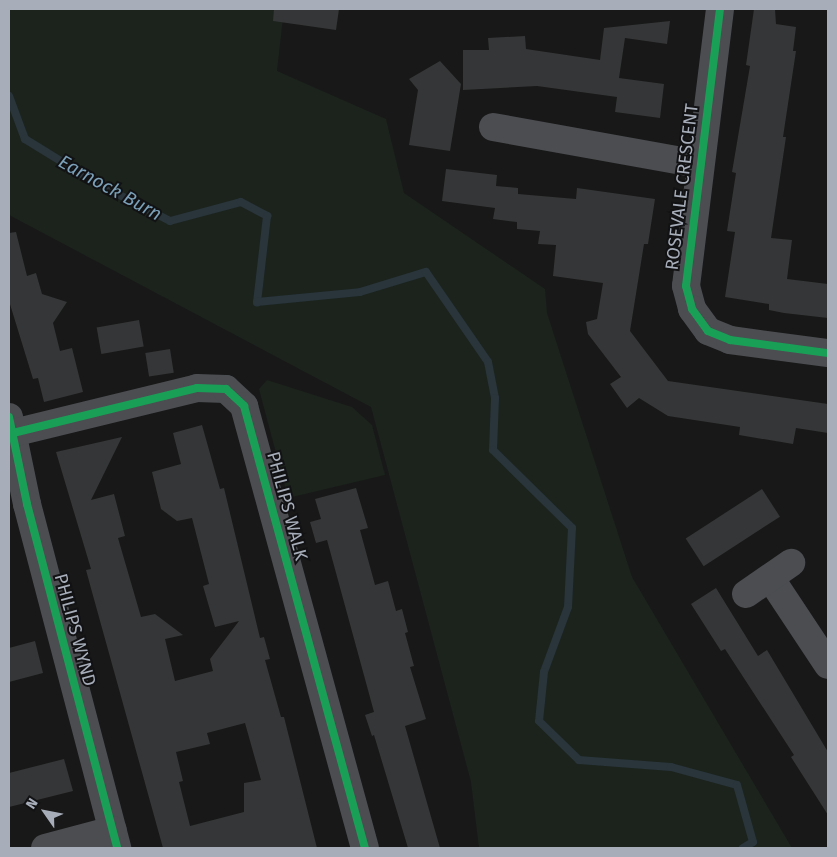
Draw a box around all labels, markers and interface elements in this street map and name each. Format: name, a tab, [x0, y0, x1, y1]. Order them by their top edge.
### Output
street label: ROSEVALE CRESCENT	[661, 103, 703, 271]
water label: Earnock Burn	[54, 150, 166, 226]
street label: PHILIPS WALK	[262, 449, 312, 563]
street label: PHILIPS WYND	[50, 571, 100, 689]
north arrow	[20, 787, 70, 837]
text: N	[22, 795, 42, 812]

